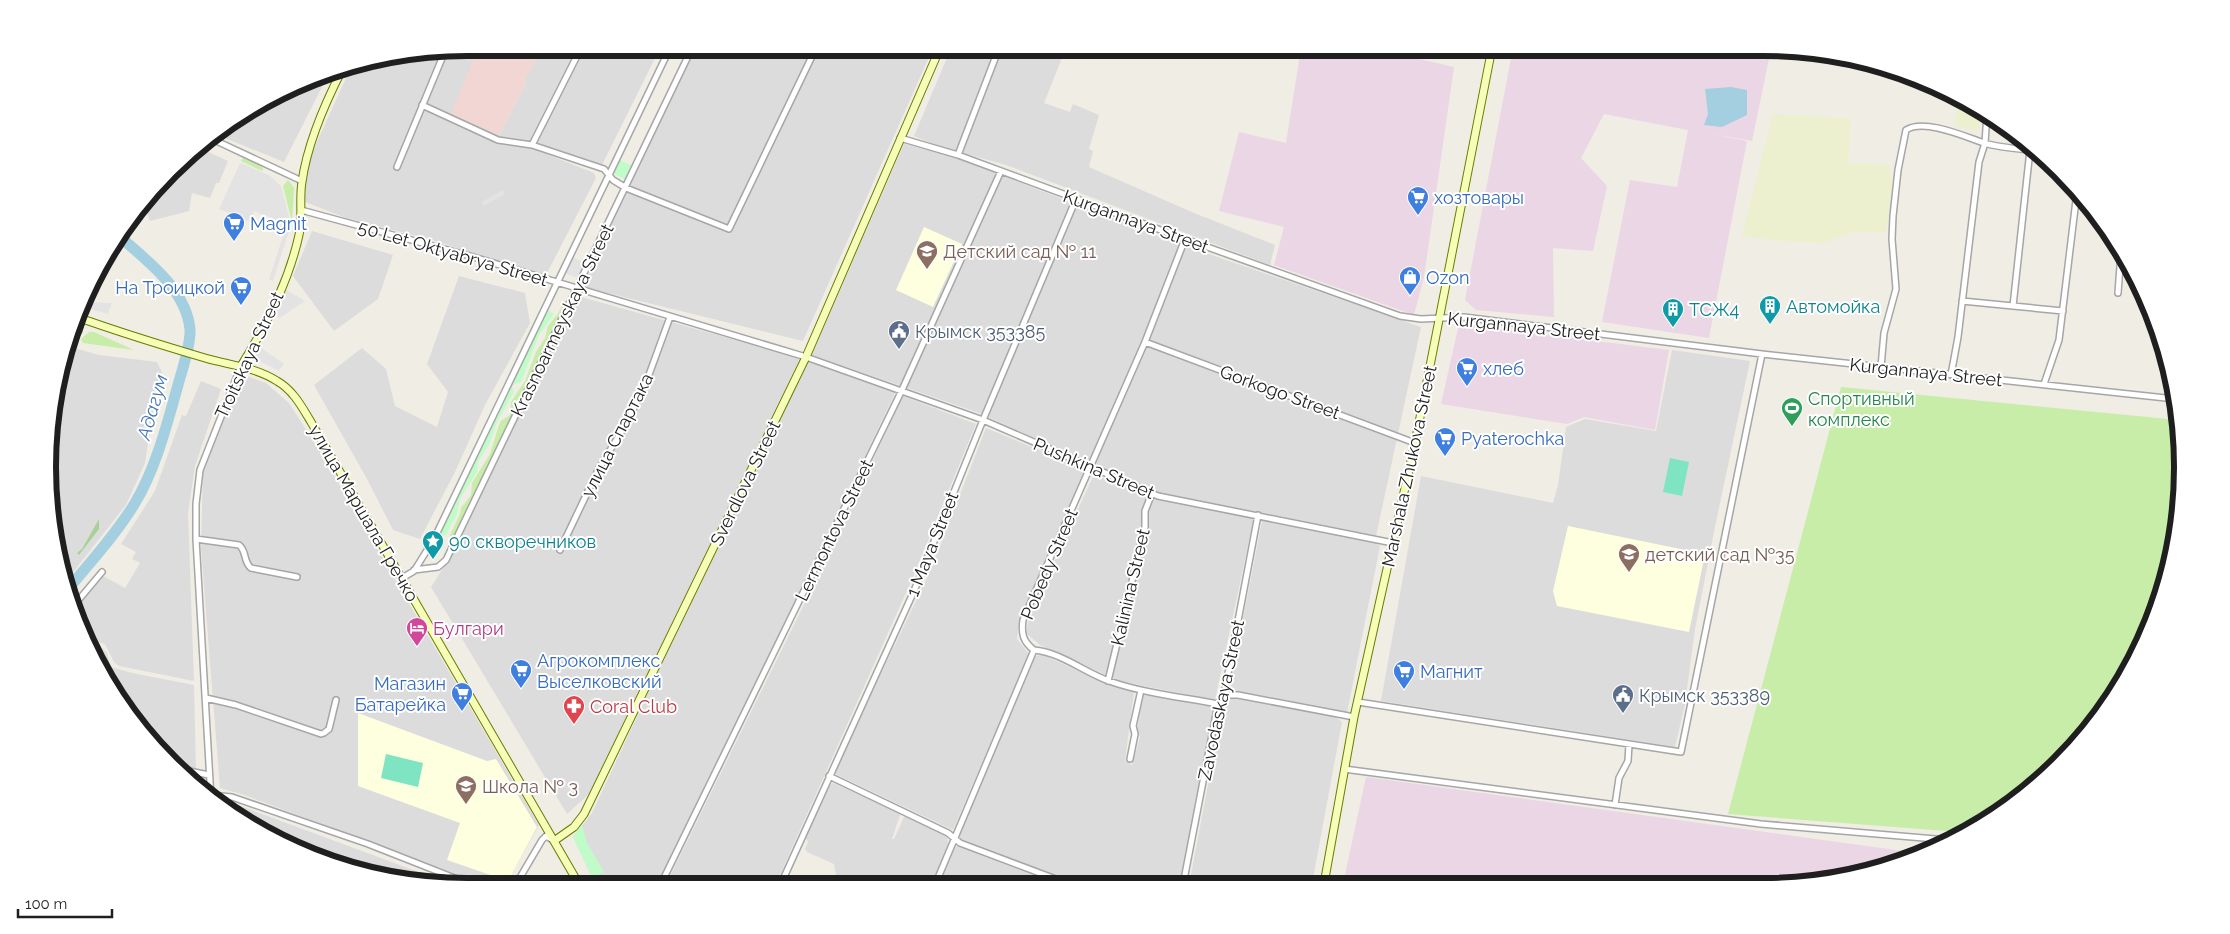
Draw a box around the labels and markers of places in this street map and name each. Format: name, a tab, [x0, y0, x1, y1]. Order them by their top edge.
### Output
supermarket icon: хозтовары	[1406, 185, 1430, 216]
place label: хозтовары	[1434, 187, 1524, 208]
supermarket icon: Magnit	[222, 211, 246, 242]
place label: Magnit	[250, 213, 307, 234]
school or university icon: Детский сад № 11	[915, 239, 939, 270]
place label: Детский сад № 11	[943, 241, 1096, 262]
shop icon: Ozon	[1398, 265, 1422, 296]
place label: Ozon	[1426, 267, 1469, 288]
supermarket icon: На Троицкой	[229, 275, 253, 306]
place label: На Троицкой	[115, 277, 225, 298]
building icon: Автомойка	[1758, 294, 1782, 325]
place label: Автомойка	[1786, 296, 1880, 317]
building icon: ТСЖ4	[1661, 297, 1685, 328]
place label: ТСЖ4	[1689, 299, 1740, 320]
public building icon: Крымск 353385	[887, 319, 911, 350]
place label: Крымск 353385	[915, 321, 1045, 342]
supermarket icon: хлеб	[1455, 356, 1479, 387]
place label: хлеб	[1483, 358, 1524, 379]
place label: Спортивный комплекс	[1808, 388, 1915, 430]
sports icon: Спортивный комплекс	[1780, 396, 1804, 427]
supermarket icon: Pyaterochka	[1433, 426, 1457, 457]
place label: Pyaterochka	[1461, 428, 1564, 449]
place icon: 90 скворечников	[421, 529, 445, 560]
place label: 90 скворечников	[449, 531, 596, 552]
school or university icon: детский сад №35	[1617, 542, 1641, 573]
place label: детский сад №35	[1645, 544, 1795, 565]
hotel icon: Булгари	[405, 616, 429, 647]
place label: Булгари	[433, 618, 504, 639]
place label: Агрокомплекс Выселковский	[537, 650, 662, 692]
supermarket icon: Агрокомплекс Выселковский	[509, 658, 533, 689]
supermarket icon: Магнит	[1392, 659, 1416, 690]
place label: Магнит	[1420, 661, 1483, 682]
place label: Магазин Батарейка	[355, 673, 446, 715]
supermarket icon: Магазин Батарейка	[450, 681, 474, 712]
public building icon: Крымск 353389	[1611, 683, 1635, 714]
place label: Крымск 353389	[1639, 685, 1770, 706]
pharmacy icon: Coral Club	[562, 694, 586, 725]
place label: Coral Club	[590, 696, 677, 717]
school or university icon: Школа № 3	[454, 774, 478, 805]
place label: Школа № 3	[482, 776, 578, 797]

